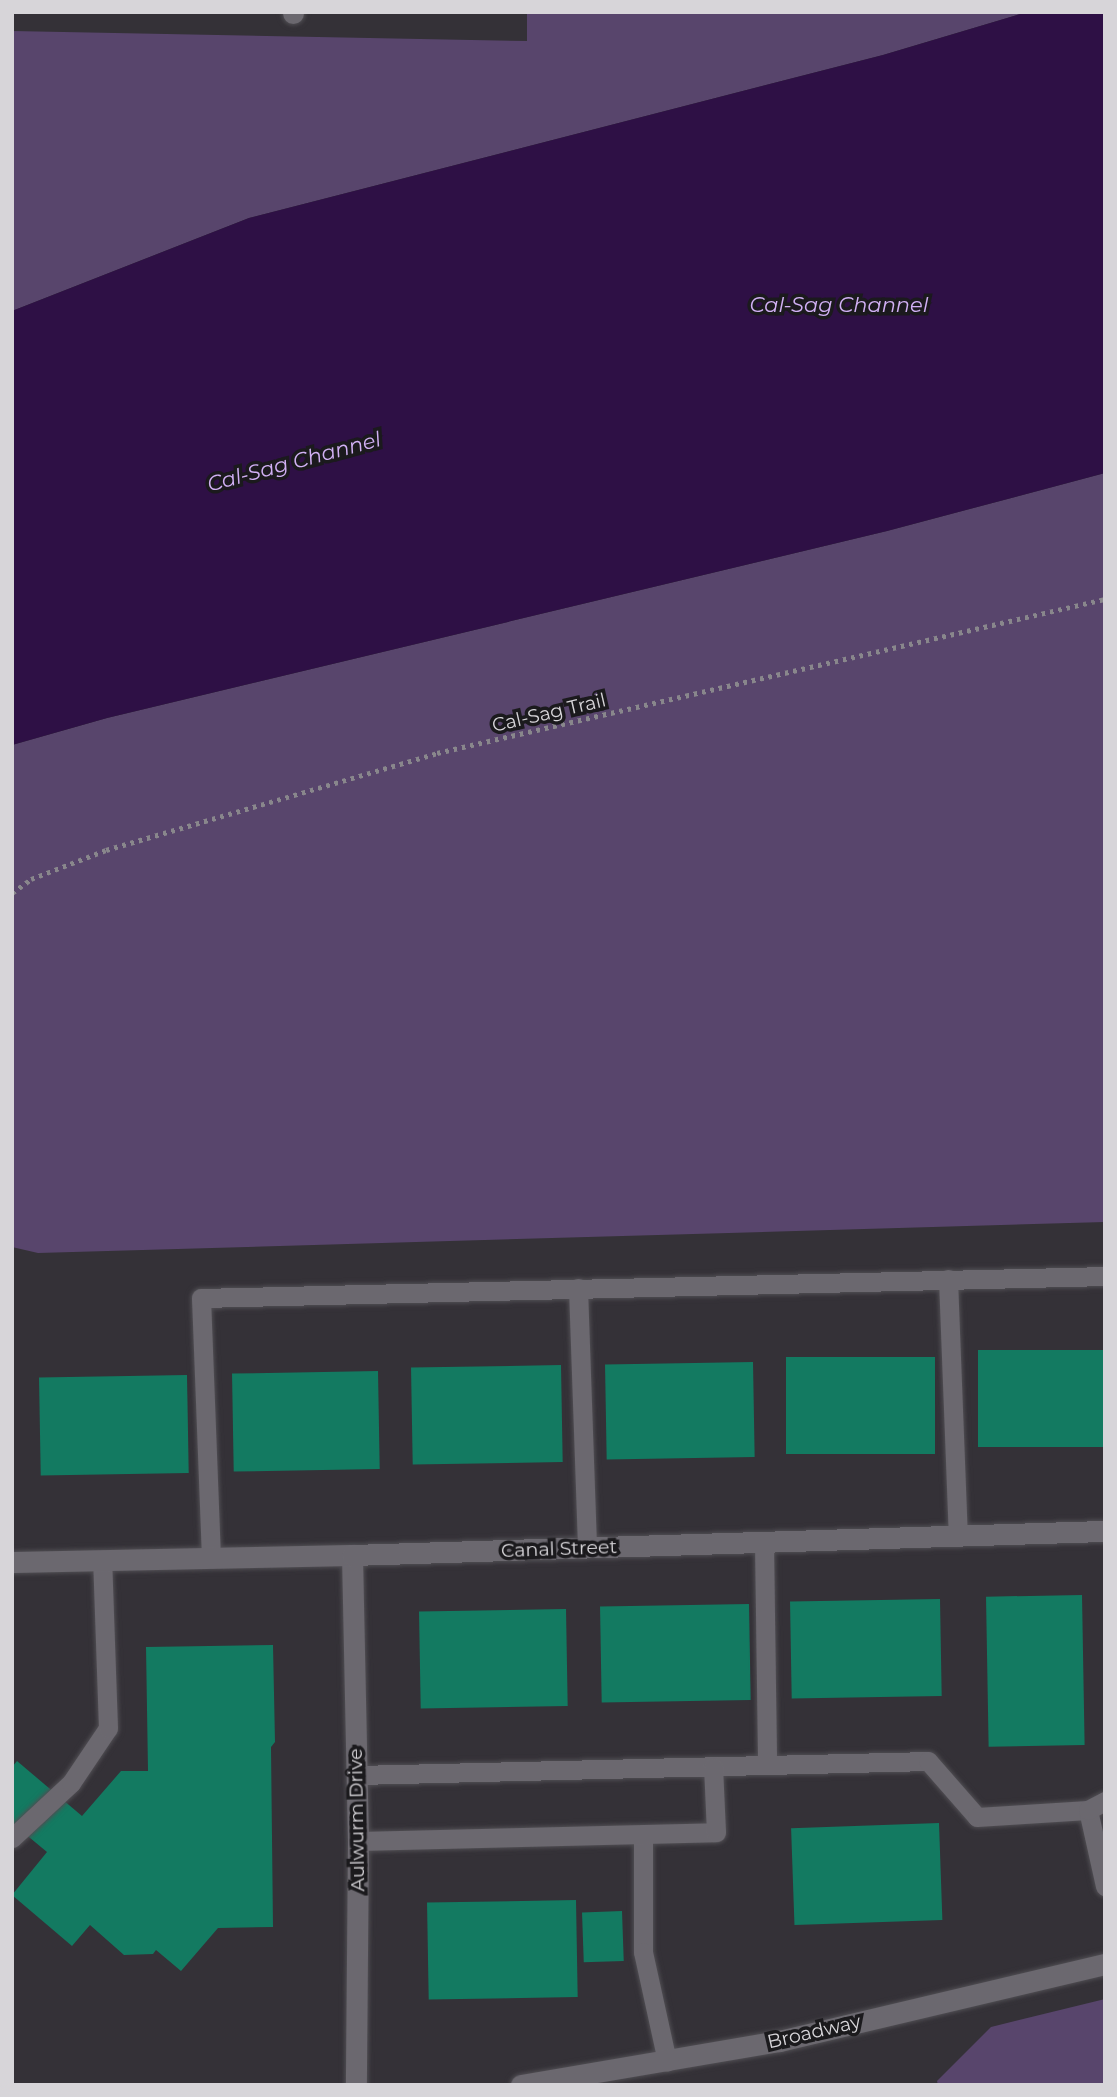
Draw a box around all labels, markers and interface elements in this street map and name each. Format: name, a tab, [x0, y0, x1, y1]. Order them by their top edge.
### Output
water label: Cal-Sag Channel	[750, 292, 928, 318]
water label: Cal-Sag Channel	[204, 427, 384, 497]
street label: Cal-Sag Trail	[490, 689, 608, 737]
street label: Canal Street	[501, 1536, 617, 1562]
street label: Aulwurm Drive	[344, 1748, 370, 1892]
street label: Broadway	[765, 2010, 863, 2054]

